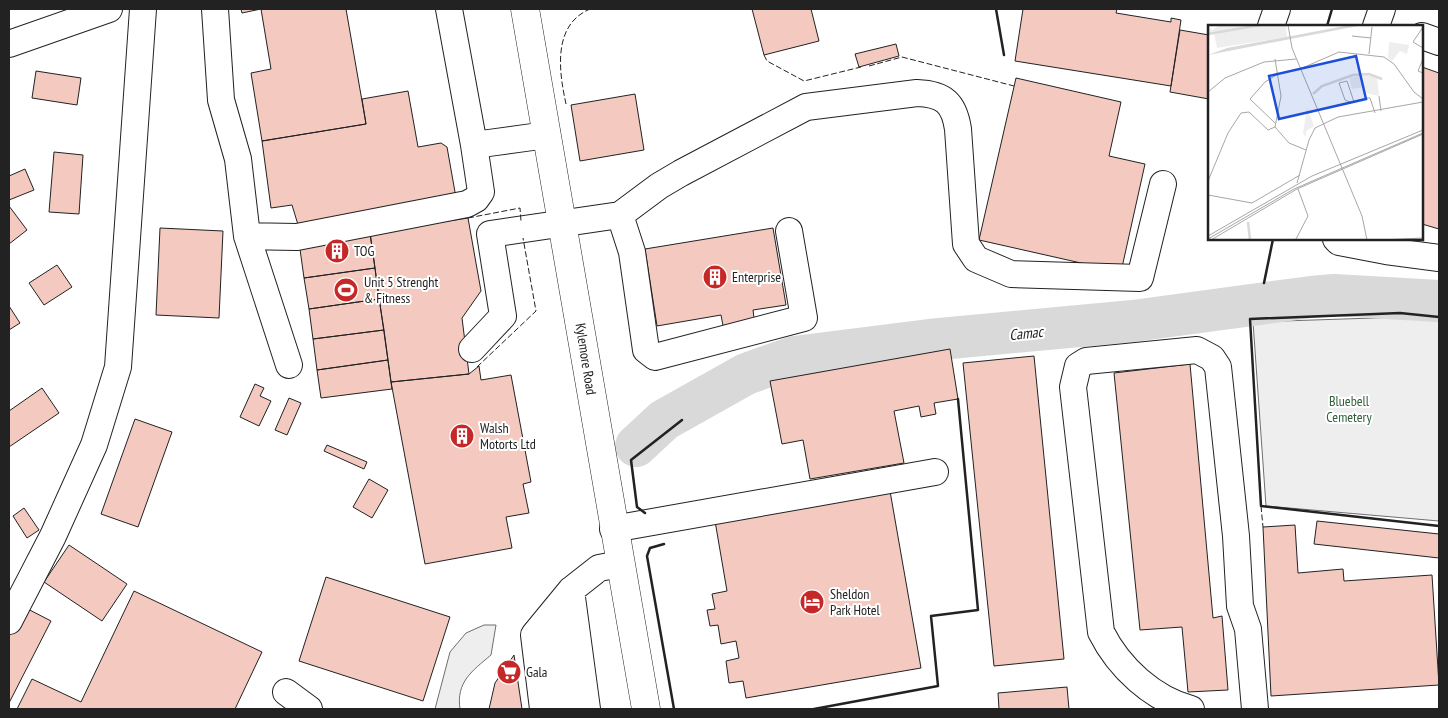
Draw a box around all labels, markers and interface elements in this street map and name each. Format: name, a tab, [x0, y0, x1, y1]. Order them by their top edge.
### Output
inset map	[1208, 25, 1423, 240]
building icon: TOG	[324, 238, 350, 264]
place label: TOG	[354, 242, 374, 260]
building icon: Enterprise	[702, 264, 728, 290]
place label: Enterprise	[732, 268, 781, 286]
place label: Unit 5 Strenght & Fitness	[364, 273, 438, 307]
sports icon: Unit 5 Strenght & Fitness	[333, 277, 359, 303]
street label: Kylemore Road	[571, 322, 601, 396]
water label: Camac	[1008, 322, 1045, 344]
park label: Bluebell Cemetery	[1326, 392, 1372, 426]
place label: Walsh Motorts Ltd	[480, 419, 536, 453]
building icon: Walsh Motorts Ltd	[449, 423, 475, 449]
place label: Sheldon Park Hotel	[830, 585, 881, 619]
hotel icon: Sheldon Park Hotel	[799, 589, 825, 615]
supermarket icon: Gala	[496, 659, 522, 685]
place label: Gala	[526, 663, 547, 681]

